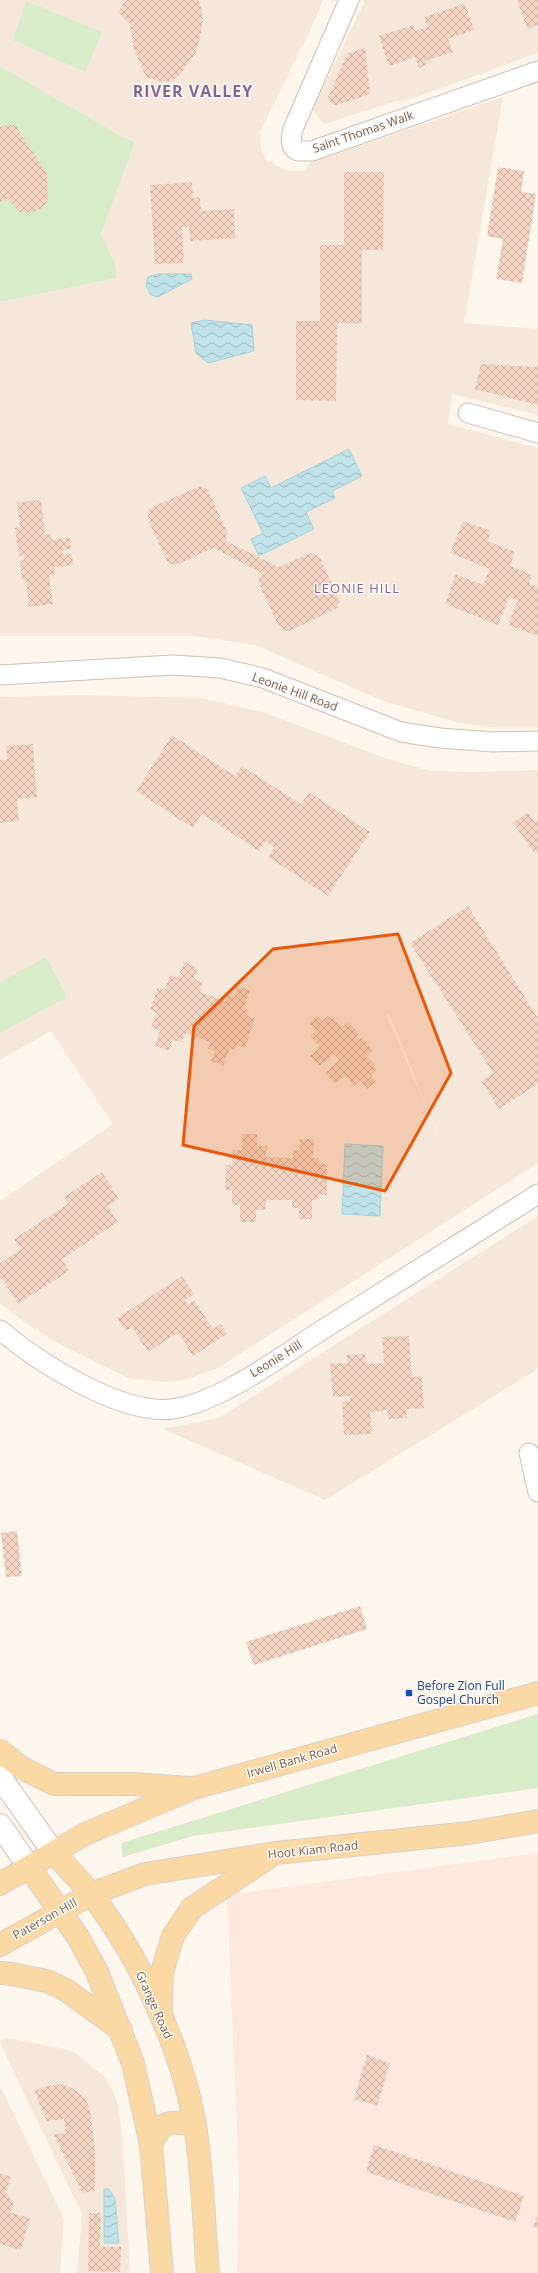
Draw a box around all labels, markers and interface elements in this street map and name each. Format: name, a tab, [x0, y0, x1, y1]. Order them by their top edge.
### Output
district label: RIVER VALLEY	[133, 80, 253, 102]
street label: Saint Thomas Walk	[310, 106, 416, 157]
district label: LEONIE HILL	[314, 579, 400, 597]
street label: Leonie Hill Road	[250, 668, 340, 715]
street label: Leonie Hill	[246, 1336, 305, 1381]
place label: Before Zion Full Gospel Church	[417, 1677, 505, 1708]
marker: Before Zion Full Gospel Church	[404, 1688, 414, 1698]
street label: Irwell Bank Road	[245, 1739, 339, 1782]
street label: Hoot Kiam Road	[267, 1836, 359, 1863]
street label: Paterson Hill	[10, 1894, 80, 1943]
street label: Grange Road	[132, 1968, 177, 2041]

